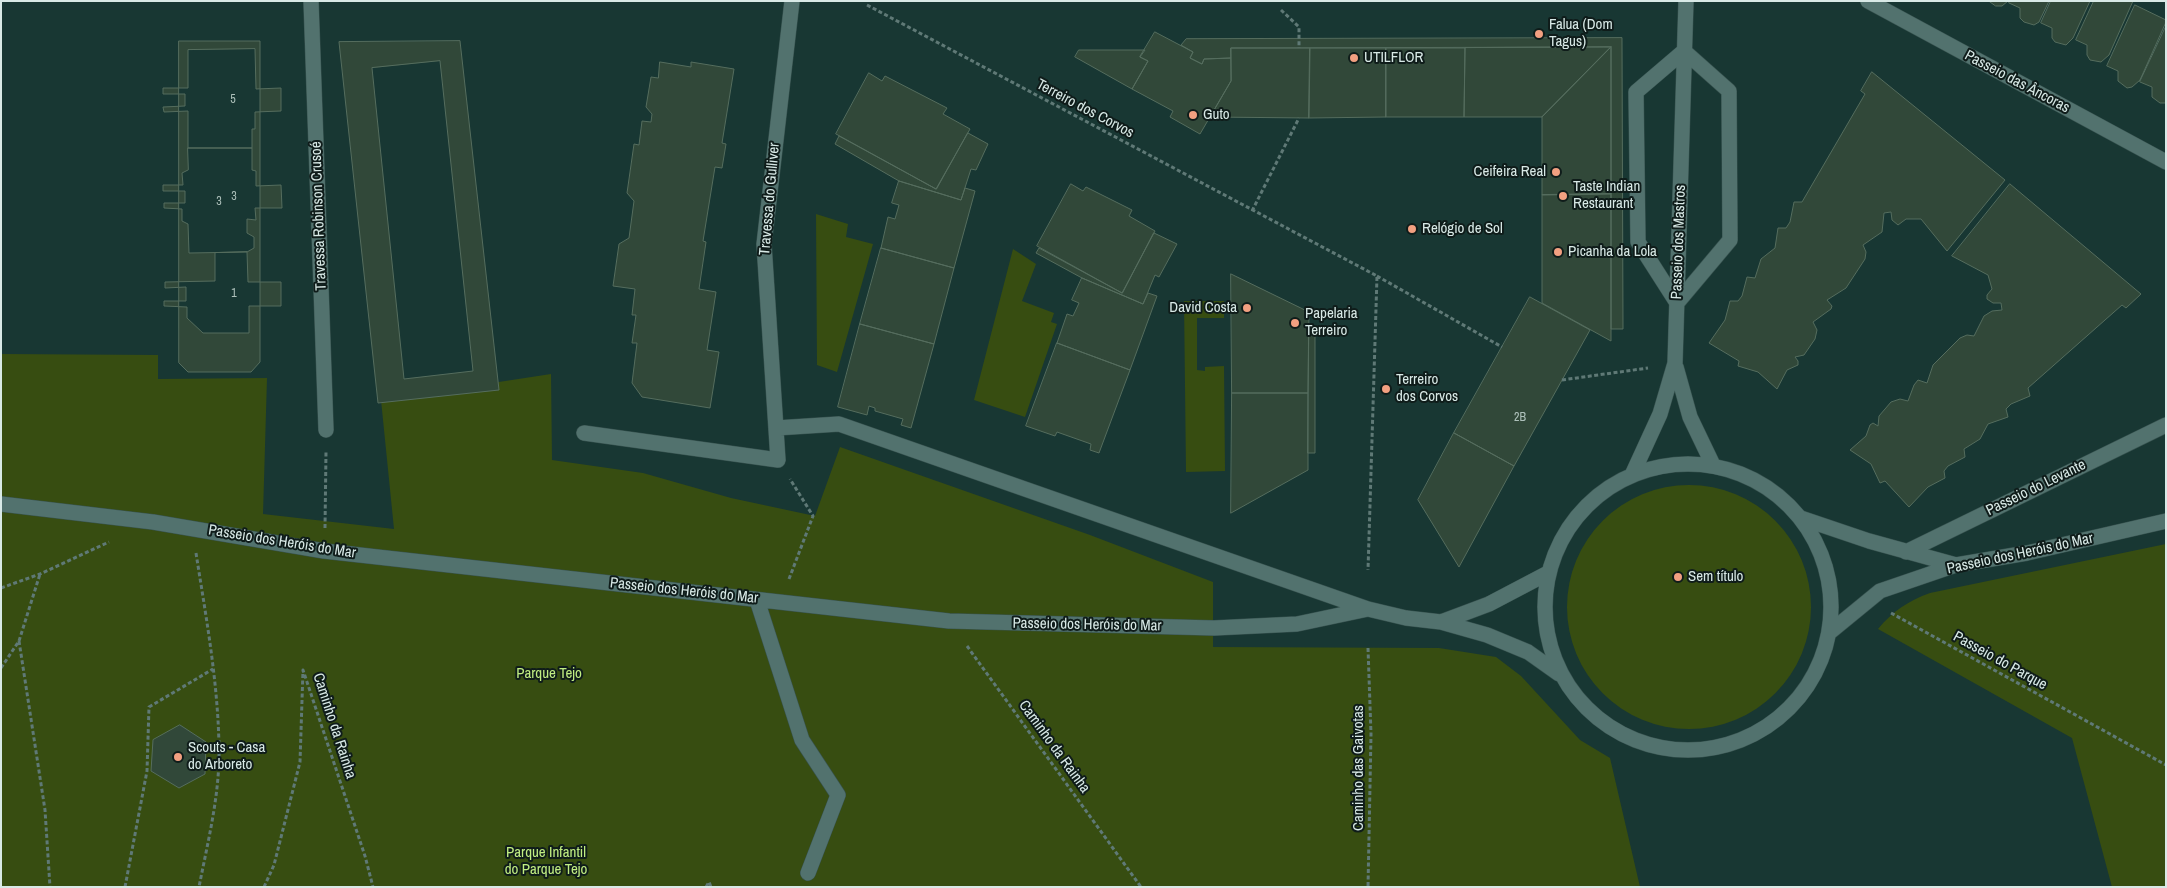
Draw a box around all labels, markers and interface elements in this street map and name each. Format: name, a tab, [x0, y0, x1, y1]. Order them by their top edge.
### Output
place label: Falua (Dom Tagus)	[1549, 16, 1613, 51]
marker: Falua (Dom Tagus)	[1533, 28, 1545, 40]
street label: Passeio das Âncoras	[1961, 47, 2073, 117]
place label: UTILFLOR	[1364, 49, 1423, 67]
marker: UTILFLOR	[1348, 52, 1360, 64]
street label: Terreiro dos Corvos	[1033, 76, 1137, 142]
house number: 5	[230, 93, 236, 107]
place label: Guto	[1203, 106, 1230, 124]
marker: Guto	[1187, 109, 1199, 121]
street label: Travessa Robinson Crusoé	[307, 141, 331, 291]
street label: Travessa do Gulliver	[756, 142, 784, 256]
place label: Ceifeira Real	[1474, 163, 1546, 181]
marker: Ceifeira Real	[1550, 166, 1562, 178]
place label: Taste Indian Restaurant	[1573, 178, 1640, 213]
street label: Passeio dos Mastros	[1668, 184, 1690, 300]
house number: 3	[231, 190, 237, 204]
marker: Taste Indian Restaurant	[1557, 190, 1569, 202]
house number: 3	[216, 195, 222, 209]
place label: Relógio de Sol	[1422, 220, 1503, 238]
marker: Relógio de Sol	[1406, 223, 1418, 235]
place label: Picanha da Lola	[1568, 243, 1657, 261]
marker: Picanha da Lola	[1552, 246, 1564, 258]
house number: 1	[231, 287, 237, 301]
place label: David Costa	[1169, 299, 1237, 317]
marker: David Costa	[1241, 302, 1253, 314]
place label: Papelaria Terreiro	[1305, 305, 1358, 340]
marker: Papelaria Terreiro	[1289, 317, 1301, 329]
place label: Terreiro dos Corvos	[1396, 371, 1458, 406]
marker: Terreiro dos Corvos	[1380, 383, 1392, 395]
house number: 2B	[1514, 411, 1526, 425]
street label: Passeio do Levante	[1983, 456, 2089, 520]
street label: Passeio dos Heróis do Mar	[207, 521, 357, 563]
street label: Passeio dos Heróis do Mar	[1945, 530, 2095, 578]
place label: Sem título	[1688, 568, 1743, 586]
marker: Sem título	[1672, 571, 1684, 583]
street label: Passeio dos Heróis do Mar	[609, 574, 759, 608]
street label: Passeio dos Heróis do Mar	[1012, 615, 1162, 635]
street label: Passeio do Parque	[1950, 628, 2050, 694]
park label: Parque Tejo	[516, 665, 582, 683]
street label: Caminho da Rainha	[308, 671, 360, 781]
street label: Caminho da Rainha	[1014, 697, 1094, 797]
street label: Caminho das Gaivotas	[1350, 705, 1368, 831]
place label: Scouts - Casa do Arboreto	[188, 739, 265, 774]
marker: Scouts - Casa do Arboreto	[172, 751, 184, 763]
park label: Parque Infantil do Parque Tejo	[505, 844, 587, 879]

